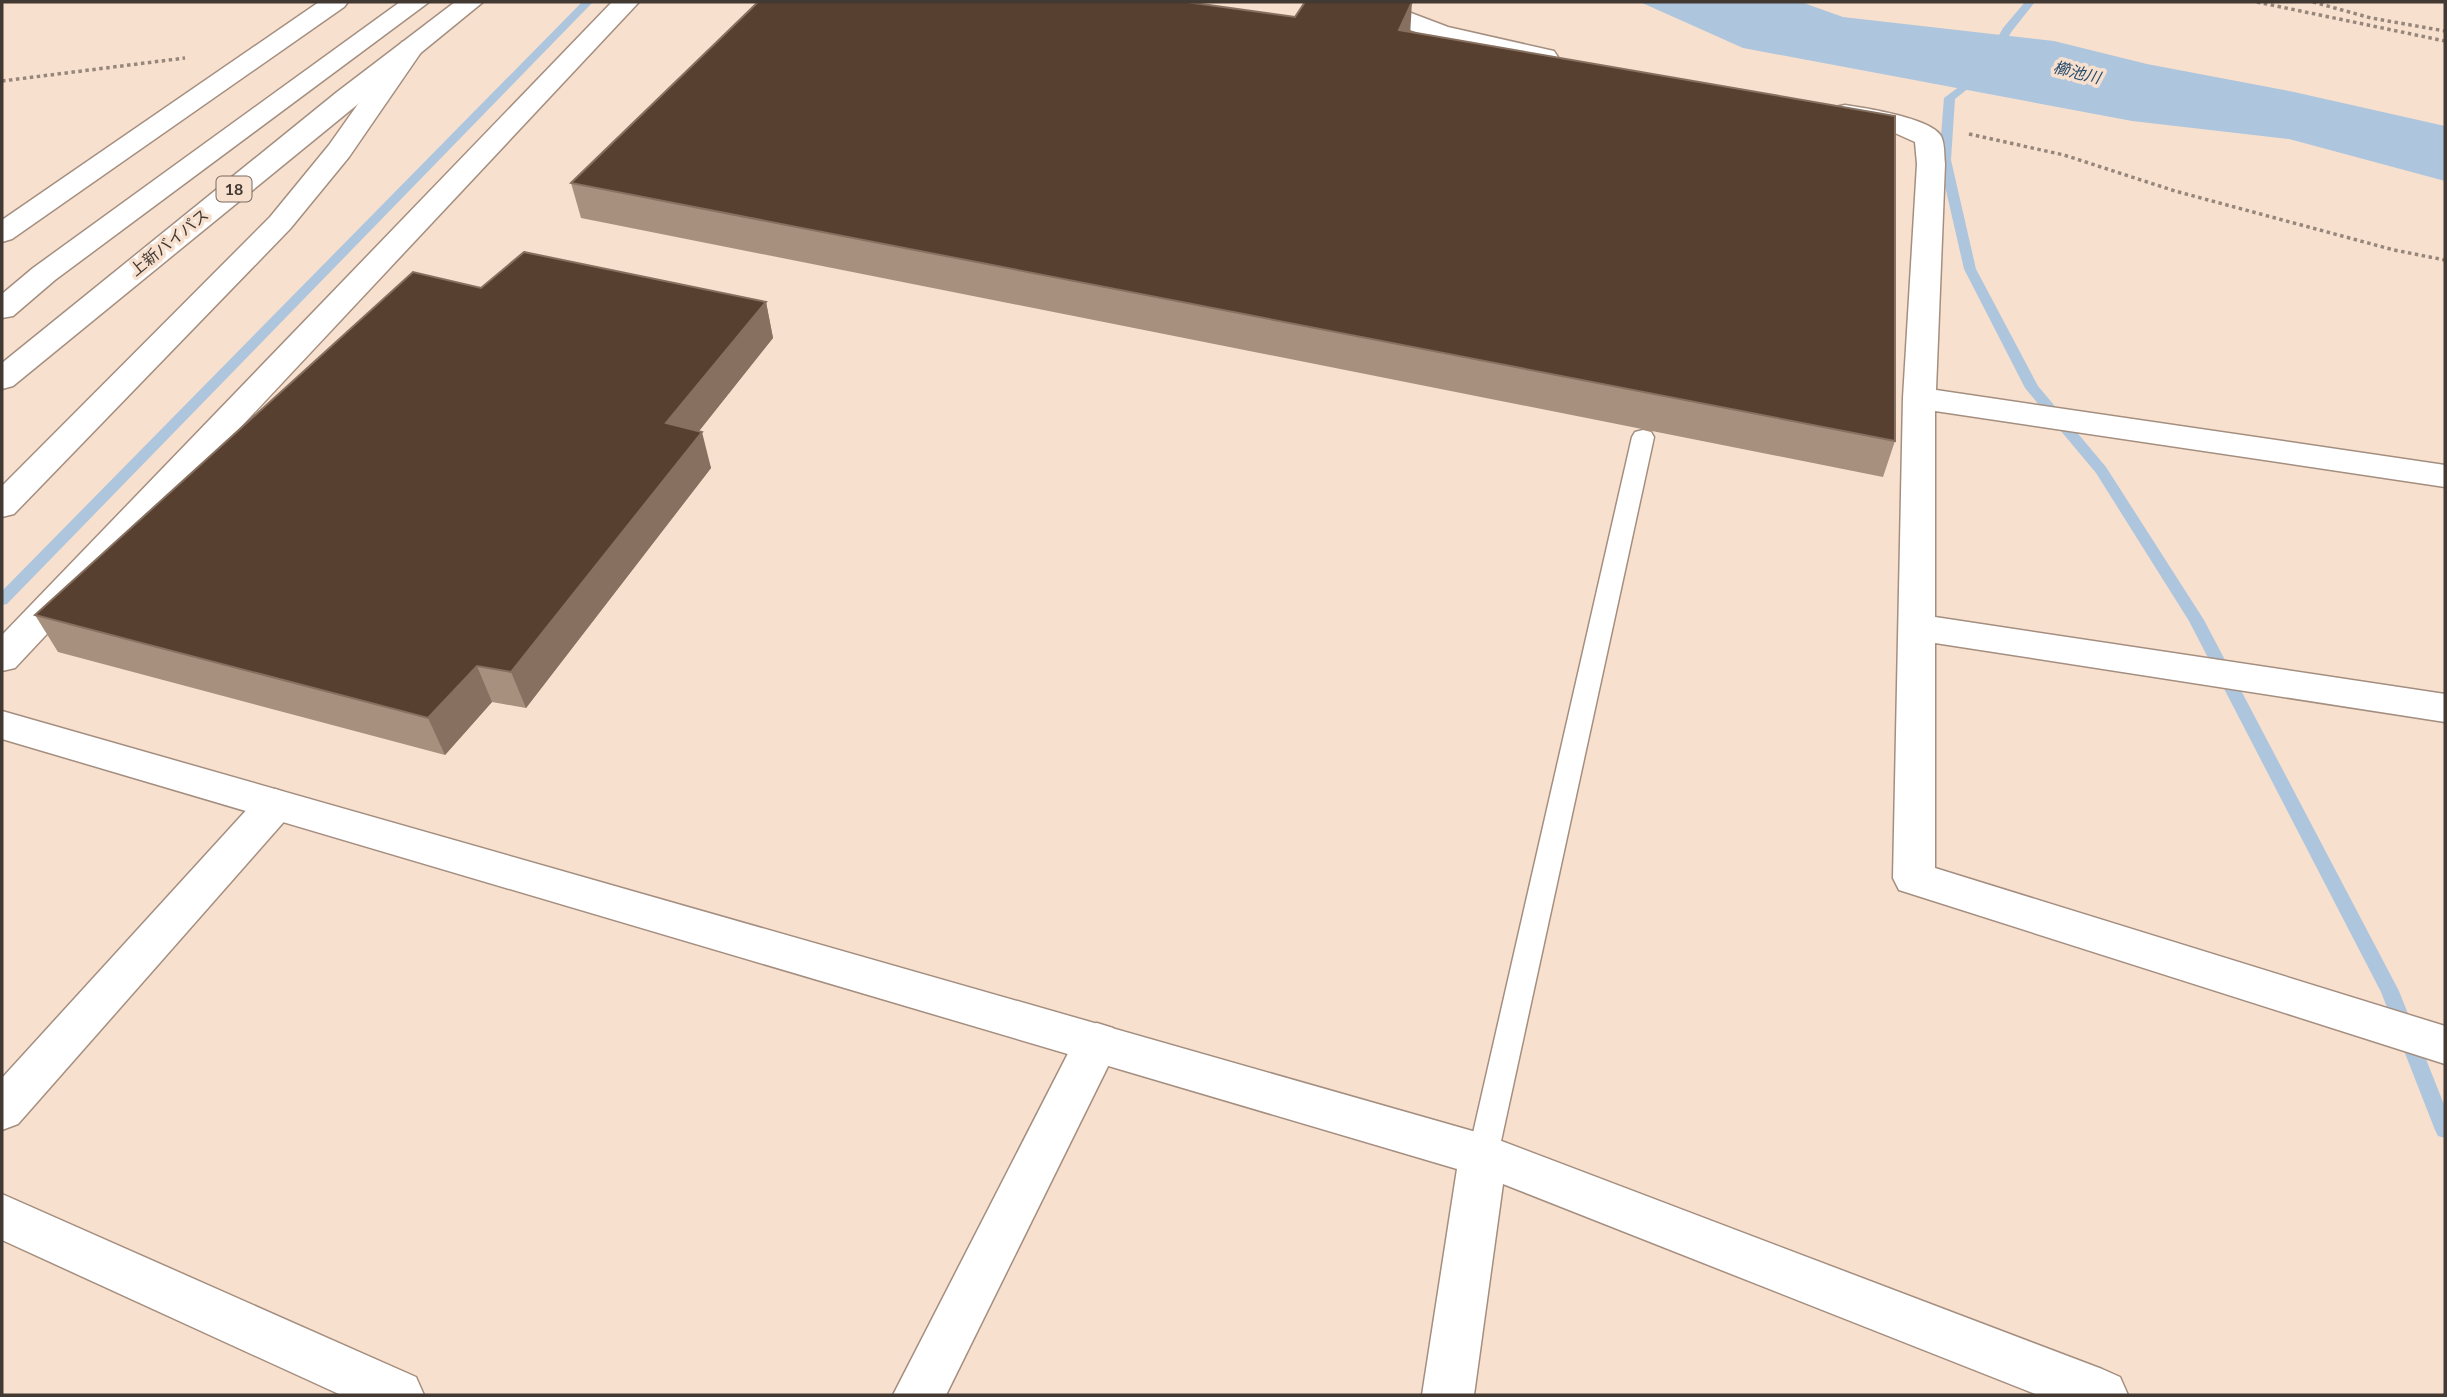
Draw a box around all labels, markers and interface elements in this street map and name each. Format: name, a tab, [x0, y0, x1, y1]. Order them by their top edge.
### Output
water label: 櫛池川	[2052, 56, 2105, 87]
road number: 18	[216, 176, 252, 202]
street label: 上新バイパス	[126, 204, 212, 279]

